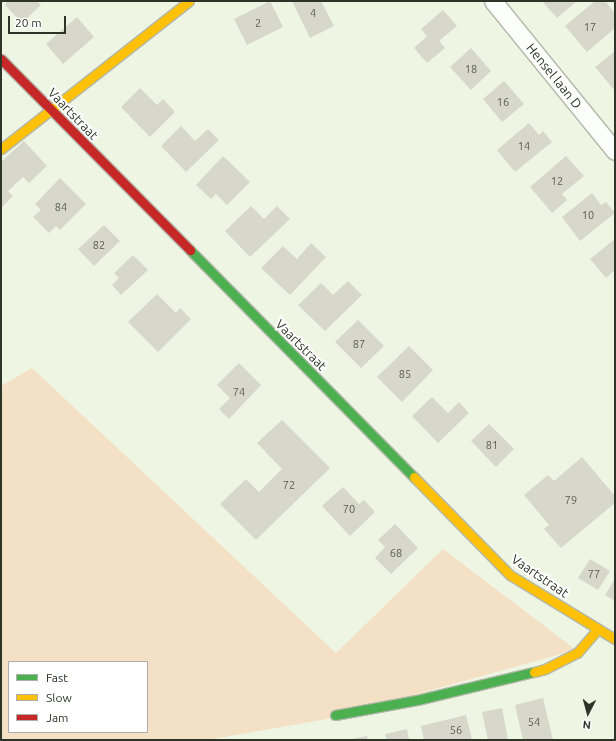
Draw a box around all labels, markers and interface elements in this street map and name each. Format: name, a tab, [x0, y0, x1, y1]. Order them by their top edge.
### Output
house number: 4	[310, 6, 316, 20]
scale bar	[10, 8, 68, 34]
text: 20 m	[15, 16, 42, 29]
house number: 2	[255, 16, 261, 30]
house number: 17	[584, 20, 596, 34]
street label: Hensel laan D	[523, 40, 585, 112]
house number: 18	[465, 62, 477, 76]
street label: Vaartstraat	[45, 85, 101, 143]
house number: 16	[497, 95, 509, 109]
house number: 14	[518, 139, 530, 153]
house number: 12	[551, 174, 563, 188]
house number: 84	[55, 200, 67, 214]
house number: 10	[582, 208, 594, 222]
house number: 82	[93, 238, 105, 252]
street label: Vaartstraat	[272, 316, 330, 374]
house number: 87	[353, 337, 365, 351]
house number: 85	[399, 367, 411, 381]
house number: 74	[233, 385, 245, 399]
house number: 81	[486, 438, 498, 452]
house number: 72	[283, 478, 295, 492]
house number: 79	[565, 493, 577, 507]
house number: 70	[343, 502, 355, 516]
house number: 68	[390, 546, 402, 560]
street label: Vaartstraat	[508, 551, 572, 601]
house number: 77	[588, 567, 600, 581]
legend	[8, 661, 148, 733]
text: Fast	[46, 671, 68, 684]
text: Slow	[46, 691, 72, 704]
north arrow	[568, 693, 608, 733]
text: Jam	[46, 711, 68, 724]
house number: 54	[528, 715, 540, 729]
text: N	[582, 719, 591, 731]
house number: 56	[450, 723, 462, 737]

